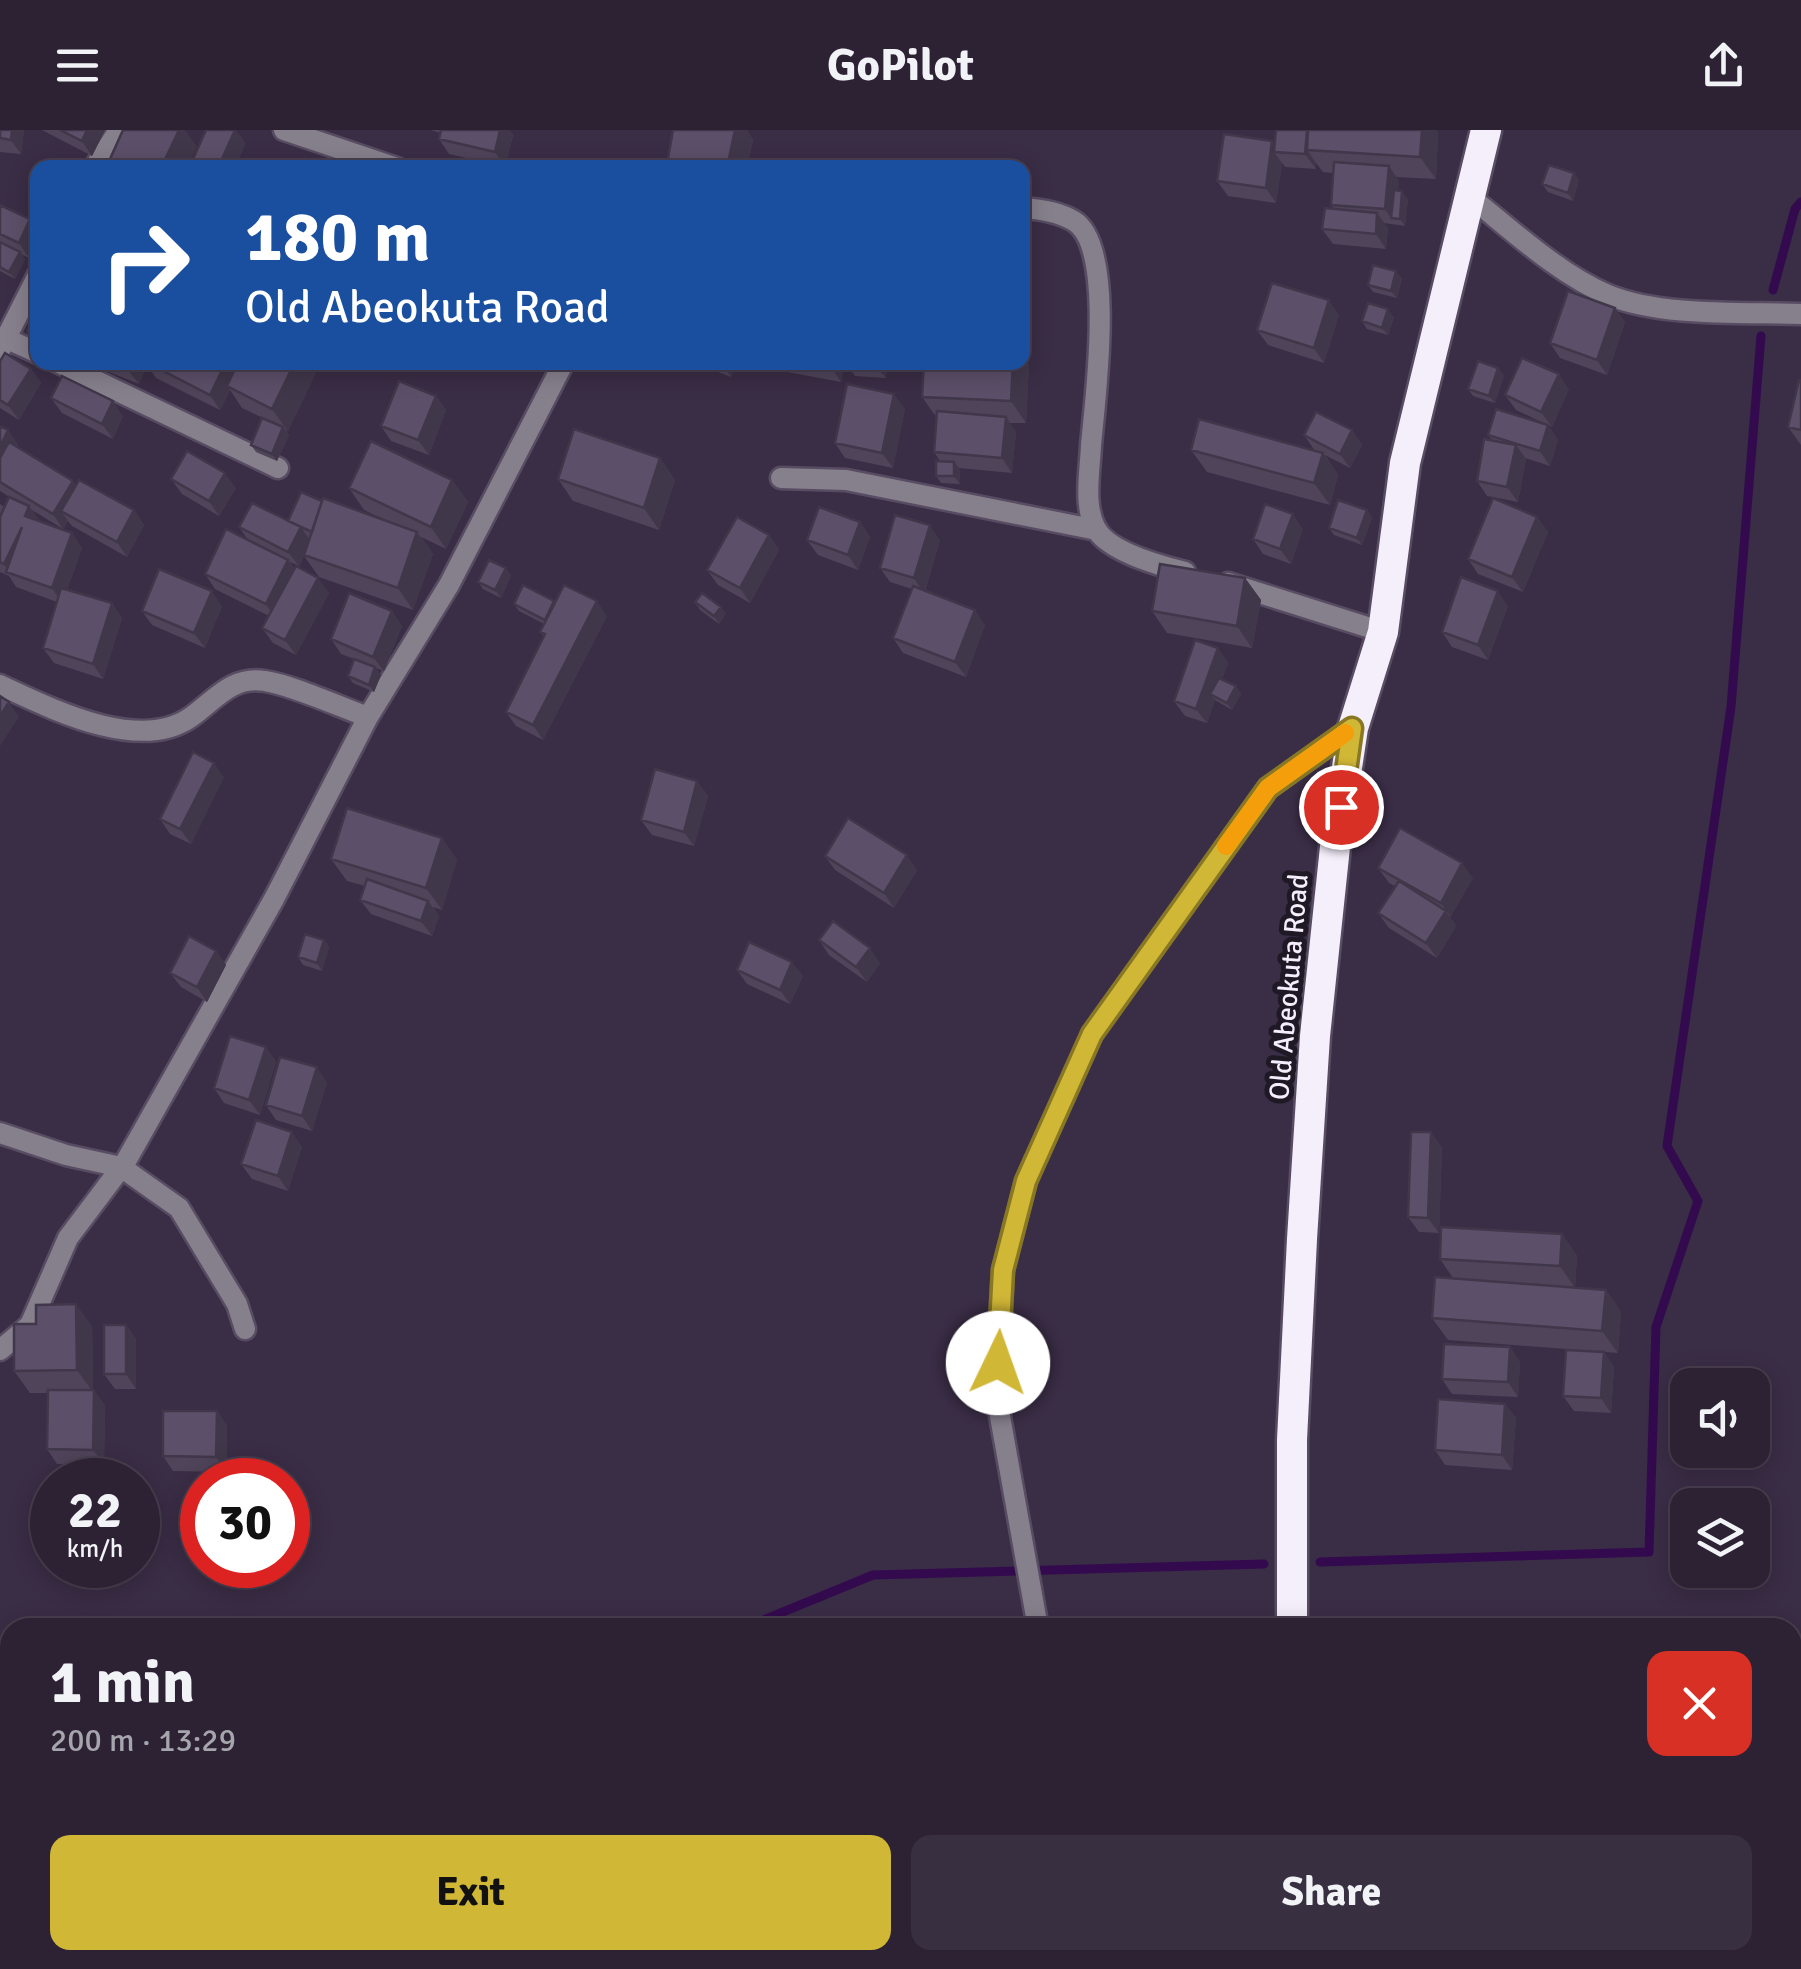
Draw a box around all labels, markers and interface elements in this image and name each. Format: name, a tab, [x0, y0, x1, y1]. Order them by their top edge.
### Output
icon: menu	[50, 38, 105, 93]
text: GoPilot	[827, 38, 974, 93]
icon: share	[1696, 38, 1751, 93]
text: 180 m	[245, 194, 430, 280]
icon: right	[80, 200, 210, 330]
text: Old Abeokuta Road	[245, 280, 610, 335]
pin	[1299, 765, 1384, 850]
icon: arrive	[1314, 780, 1369, 835]
street label: Old Abeokuta Road	[1262, 872, 1316, 1102]
position arrow	[946, 1311, 1050, 1415]
map controls	[1670, 1368, 1770, 1588]
button: sound	[1670, 1368, 1770, 1468]
speed limit sign: 30	[180, 1458, 310, 1588]
text: 22	[68, 1480, 122, 1542]
button: layers	[1670, 1488, 1770, 1588]
text: km/h	[67, 1533, 123, 1564]
text: 1 min	[50, 1646, 195, 1720]
button: close	[1647, 1651, 1752, 1756]
text: 200 m · 13:29	[50, 1721, 236, 1760]
button: Exit	[50, 1835, 891, 1950]
button: Share	[911, 1835, 1752, 1950]

